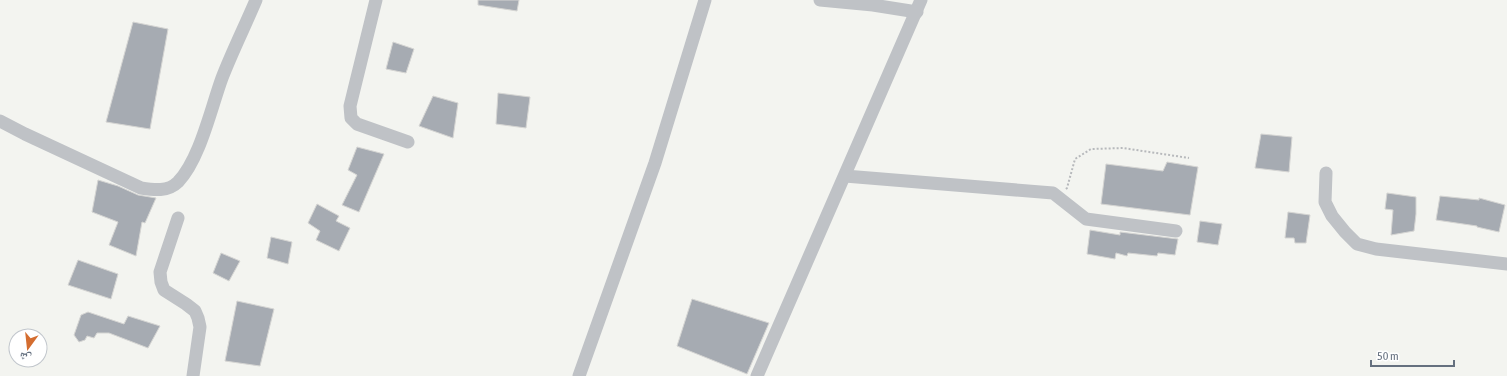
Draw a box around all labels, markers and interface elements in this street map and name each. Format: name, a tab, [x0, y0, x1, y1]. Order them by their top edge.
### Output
north arrow	[8, 328, 48, 368]
scale bar	[1371, 342, 1454, 368]
text: ش	[18, 348, 33, 365]
text: 50 m	[1377, 349, 1399, 363]

